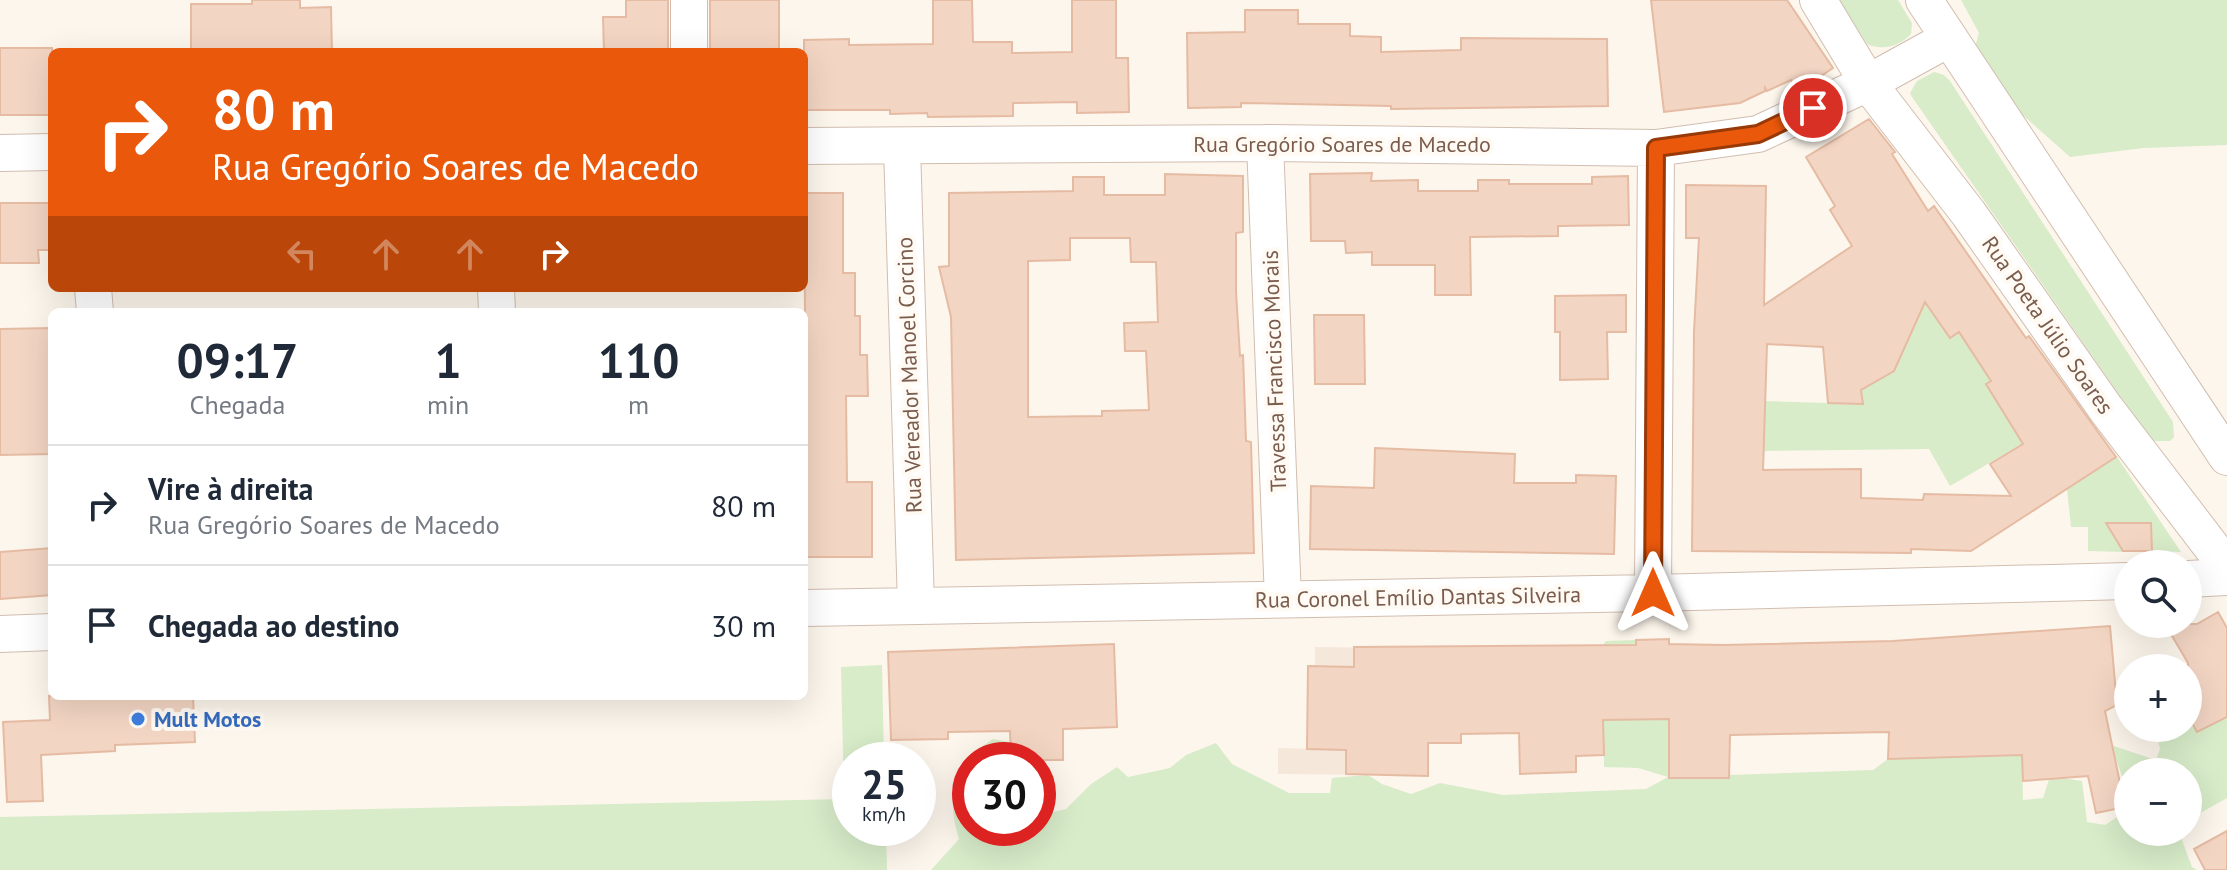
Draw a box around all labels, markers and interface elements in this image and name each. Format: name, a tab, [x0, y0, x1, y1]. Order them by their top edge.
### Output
text: 80 m	[212, 73, 335, 145]
pin	[1779, 74, 1847, 142]
icon: right	[80, 80, 184, 184]
icon: arrive	[1791, 86, 1835, 130]
street label: Rua Gregório Soares de Macedo	[1193, 130, 1491, 158]
text: Rua Gregório Soares de Macedo	[212, 143, 699, 190]
street label: Rua Poeta Júlio Soares	[1976, 231, 2120, 419]
icon: left	[280, 232, 324, 276]
icon: ahead	[364, 232, 408, 276]
icon: ahead	[448, 232, 492, 276]
icon: right	[532, 232, 576, 276]
street label: Rua Vereador Manoel Corcino	[890, 237, 928, 513]
street label: Travessa Francisco Morais	[1256, 250, 1292, 492]
text: 09:17	[177, 329, 298, 391]
text: 1	[434, 329, 462, 391]
text: 110	[598, 329, 679, 391]
text: Chegada	[190, 388, 285, 421]
text: min	[427, 388, 469, 421]
text: m	[628, 388, 649, 421]
text: Vire à direita	[148, 469, 313, 508]
icon: right	[80, 483, 124, 527]
text: 80 m	[711, 486, 776, 525]
text: Rua Gregório Soares de Macedo	[148, 508, 500, 541]
map controls	[2114, 550, 2202, 846]
button: search	[2114, 550, 2202, 638]
position arrow	[1611, 551, 1695, 635]
street label: Rua Coronel Emílio Dantas Silveira	[1255, 580, 1581, 614]
icon: arrive	[80, 603, 124, 647]
text: Chegada ao destino	[148, 606, 399, 645]
text: 30 m	[711, 606, 776, 645]
button: +	[2114, 654, 2202, 742]
place label: Mult Motos	[154, 705, 261, 733]
marker: Mult Motos	[129, 710, 147, 728]
speed limit sign: 30	[952, 742, 1056, 846]
text: 25	[861, 758, 907, 810]
button: −	[2114, 758, 2202, 846]
text: km/h	[862, 801, 906, 827]

